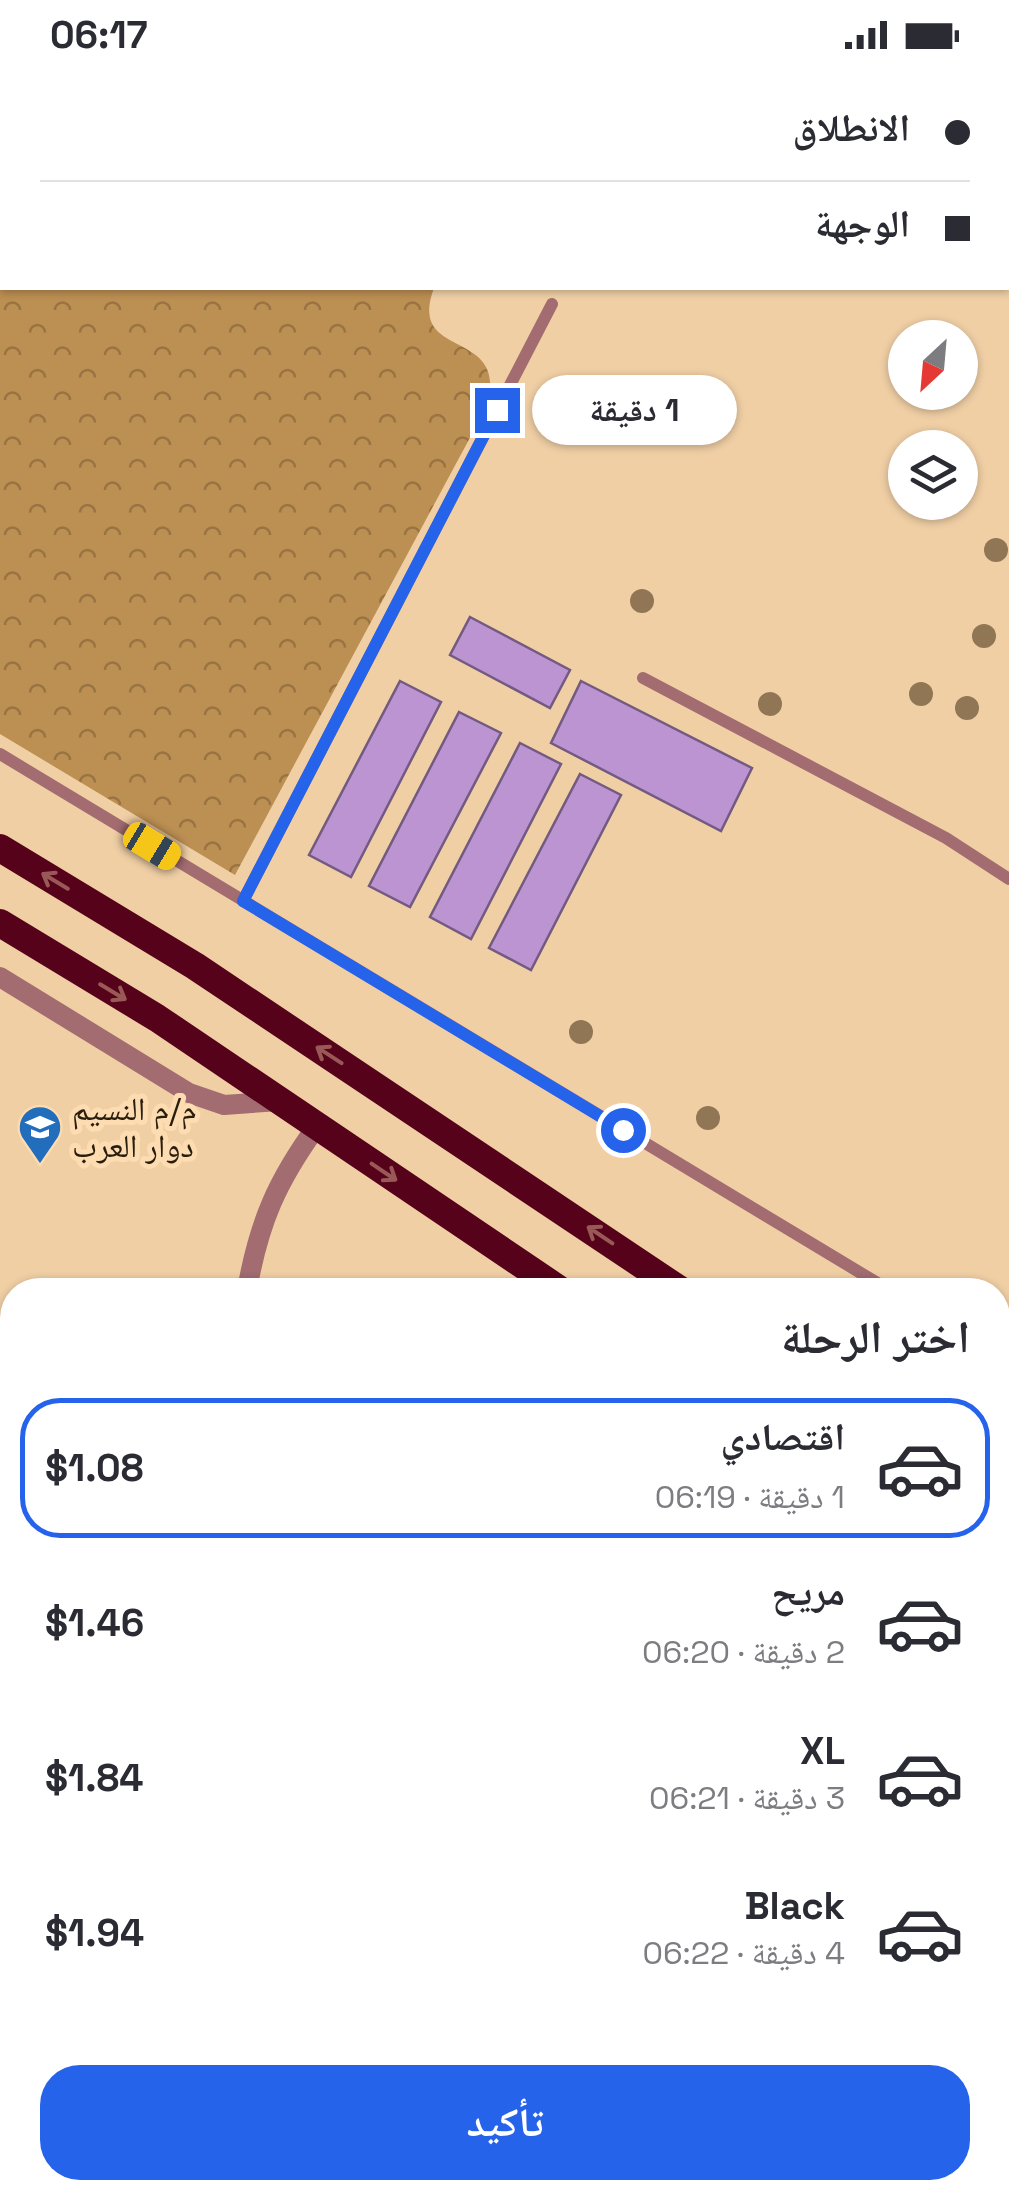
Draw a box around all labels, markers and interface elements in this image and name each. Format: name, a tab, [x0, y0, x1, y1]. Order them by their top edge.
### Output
text: 06:17	[50, 11, 148, 59]
text: الانطلاق	[792, 104, 910, 152]
text: الوجهة	[815, 200, 910, 248]
north arrow	[888, 320, 978, 410]
map controls	[888, 320, 978, 520]
callout: 1 دقيقة	[532, 375, 737, 445]
route end	[475, 388, 520, 433]
text: 1 دقيقة	[590, 390, 679, 430]
button: layers	[888, 430, 978, 520]
car	[119, 818, 185, 874]
one-way arrow	[41, 871, 70, 891]
one-way arrow	[99, 982, 127, 1002]
one-way arrow	[316, 1044, 344, 1065]
place label: م/م النسيم دوار العرب	[72, 1089, 197, 1166]
school or university icon: م/م النسيم دوار العرب	[17, 1104, 63, 1165]
route start	[601, 1108, 646, 1153]
one-way arrow	[370, 1161, 398, 1182]
one-way arrow	[586, 1225, 614, 1246]
text: اختر الرحلة	[781, 1309, 970, 1366]
text: اقتصادي	[721, 1413, 845, 1461]
icon: car	[875, 1423, 965, 1513]
text: $1.08	[45, 1444, 144, 1492]
text: 1 دقيقة · 06:19	[655, 1477, 845, 1517]
text: مريح	[771, 1568, 845, 1616]
icon: car	[875, 1578, 965, 1668]
text: $1.46	[45, 1599, 144, 1647]
text: 2 دقيقة · 06:20	[642, 1632, 845, 1672]
text: XL	[800, 1727, 845, 1775]
icon: car	[875, 1733, 965, 1823]
text: $1.84	[45, 1754, 144, 1802]
text: 3 دقيقة · 06:21	[649, 1778, 845, 1818]
text: Black	[744, 1882, 845, 1930]
icon: car	[875, 1888, 965, 1978]
text: $1.94	[45, 1909, 144, 1957]
text: 4 دقيقة · 06:22	[642, 1933, 845, 1973]
button: تأكيد	[40, 2065, 970, 2180]

